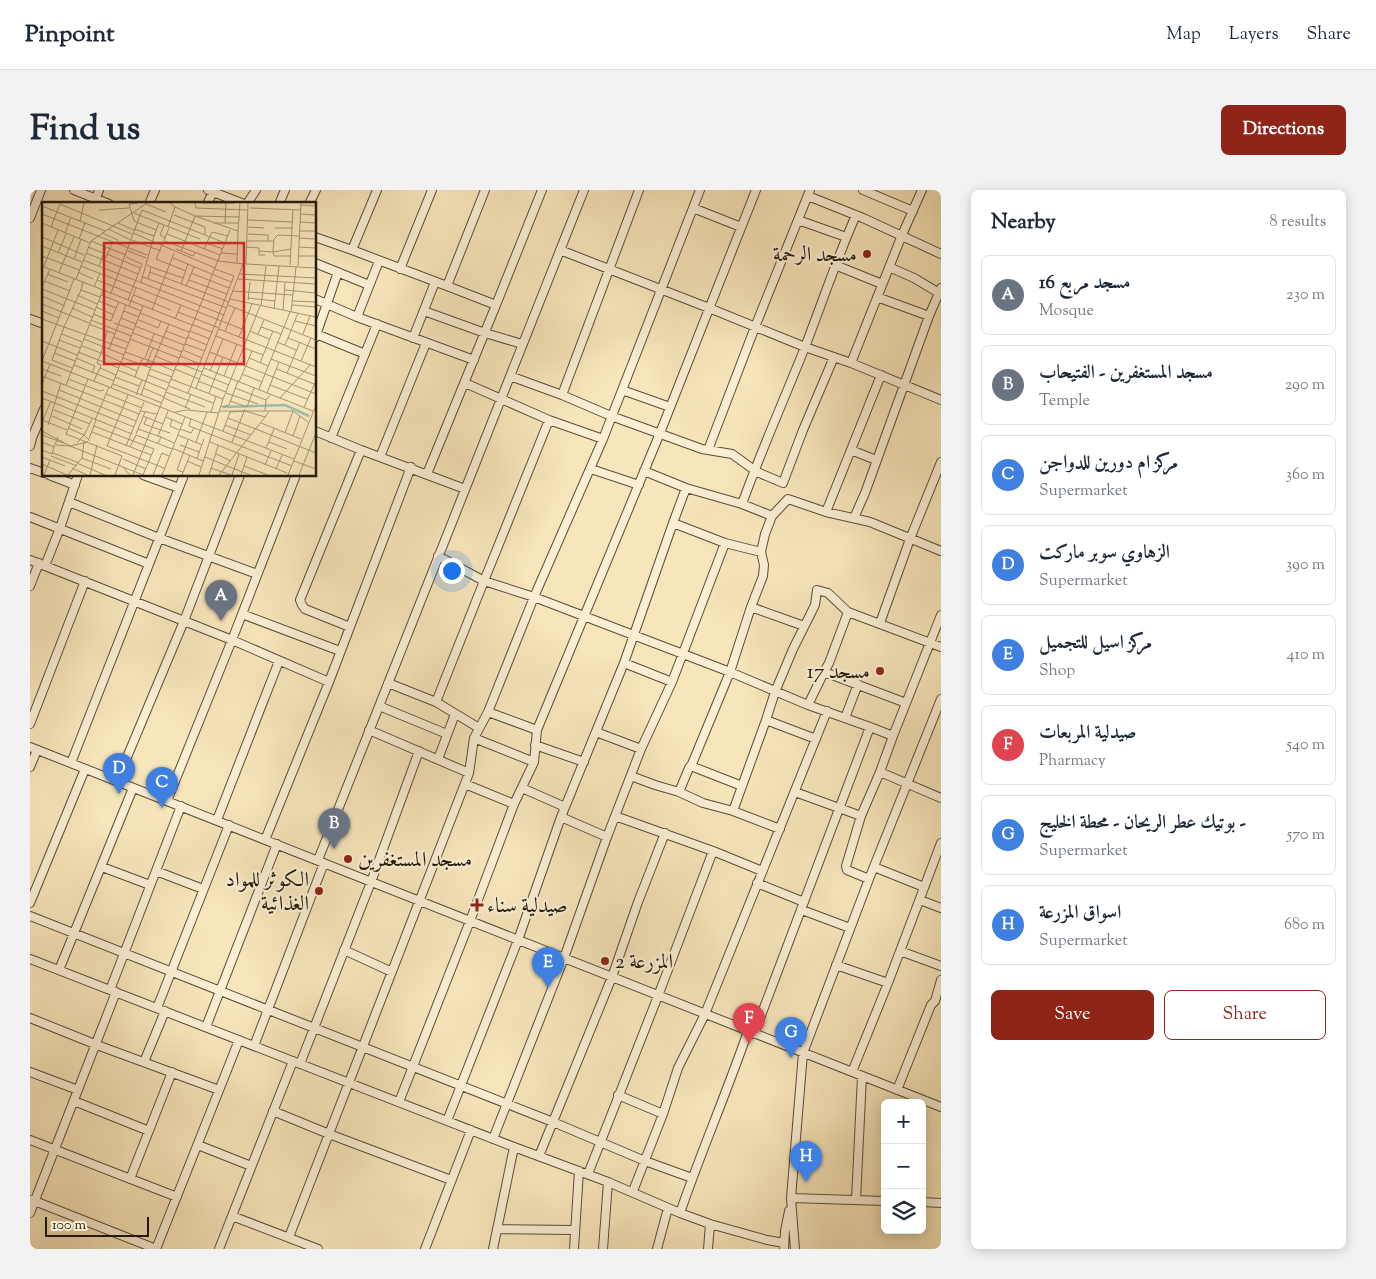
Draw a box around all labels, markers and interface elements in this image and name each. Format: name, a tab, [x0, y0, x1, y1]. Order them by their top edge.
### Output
text: Pinpoint	[25, 18, 114, 52]
text: Map	[1166, 22, 1201, 48]
text: Layers	[1229, 22, 1279, 48]
text: Share	[1307, 22, 1351, 48]
text: Find us	[30, 105, 140, 156]
button: Directions	[1221, 105, 1346, 155]
inset map	[42, 202, 316, 476]
text: Nearby	[991, 208, 1056, 238]
text: 8 results	[1270, 211, 1326, 234]
place label: مسجد الرحمة	[773, 241, 857, 271]
marker: مسجد الرحمة	[861, 248, 873, 260]
text: مسجد مربع 16	[1039, 270, 1131, 297]
text: A	[1002, 284, 1015, 307]
text: 230 m	[1286, 284, 1325, 307]
text: Mosque	[1039, 300, 1094, 323]
text: مسجد المستغفرين - الفتيحاب	[1039, 360, 1213, 387]
text: B	[1003, 374, 1013, 397]
text: 290 m	[1285, 374, 1325, 397]
text: Temple	[1039, 390, 1090, 413]
text: مركز ام دورين للدواجن	[1039, 450, 1178, 477]
text: C	[1002, 464, 1014, 487]
text: 360 m	[1286, 464, 1325, 487]
text: Supermarket	[1039, 480, 1128, 503]
text: الزهاوي سوبر ماركت	[1039, 540, 1170, 567]
text: D	[1002, 554, 1014, 577]
text: 390 m	[1286, 554, 1325, 577]
your location	[439, 558, 465, 584]
text: Supermarket	[1039, 570, 1128, 593]
pin: A	[205, 580, 237, 621]
text: مركز اسيل للتجميل	[1039, 630, 1152, 657]
text: E	[1003, 644, 1013, 667]
text: 410 m	[1287, 644, 1325, 667]
place label: مسجد 17	[807, 658, 870, 688]
text: Shop	[1039, 660, 1075, 683]
marker: مسجد 17	[874, 665, 886, 677]
text: صيدلية المربعات	[1039, 720, 1137, 747]
text: F	[1004, 734, 1012, 757]
text: 540 m	[1287, 734, 1325, 757]
text: Pharmacy	[1039, 750, 1106, 773]
pin: D	[103, 753, 135, 794]
pin: C	[146, 767, 178, 808]
pin: B	[318, 808, 350, 849]
text: بوتيك عطر الريحان - محطة الخليج -	[1039, 810, 1246, 837]
text: G	[1001, 824, 1015, 847]
text: 570 m	[1287, 824, 1325, 847]
text: Supermarket	[1039, 840, 1128, 863]
place label: مسجد المستغفرين	[358, 846, 472, 876]
marker: مسجد المستغفرين	[342, 853, 354, 865]
place label: الكوثر للمواد الغذائية	[225, 866, 309, 920]
marker: الكوثر للمواد الغذائية	[313, 885, 325, 897]
place label: صيدلية سناء	[487, 892, 568, 922]
marker: صيدلية سناء	[471, 899, 483, 911]
text: اسواق المزرعة	[1039, 900, 1121, 927]
text: H	[1002, 914, 1014, 937]
text: 680 m	[1284, 914, 1325, 937]
text: Supermarket	[1039, 930, 1128, 953]
pin: E	[532, 947, 564, 988]
place label: المزرعة 2	[615, 948, 673, 978]
marker: المزرعة 2	[599, 955, 611, 967]
button: Save	[991, 990, 1154, 1040]
button: Share	[1164, 990, 1326, 1040]
pin: F	[733, 1003, 765, 1044]
pin: G	[775, 1017, 807, 1058]
map controls	[881, 1099, 926, 1234]
button: +	[881, 1099, 926, 1144]
pin: H	[790, 1141, 822, 1182]
button: −	[881, 1144, 926, 1189]
button: layers	[881, 1189, 926, 1234]
scale bar	[45, 1214, 149, 1237]
text: 100 m	[52, 1216, 86, 1236]

